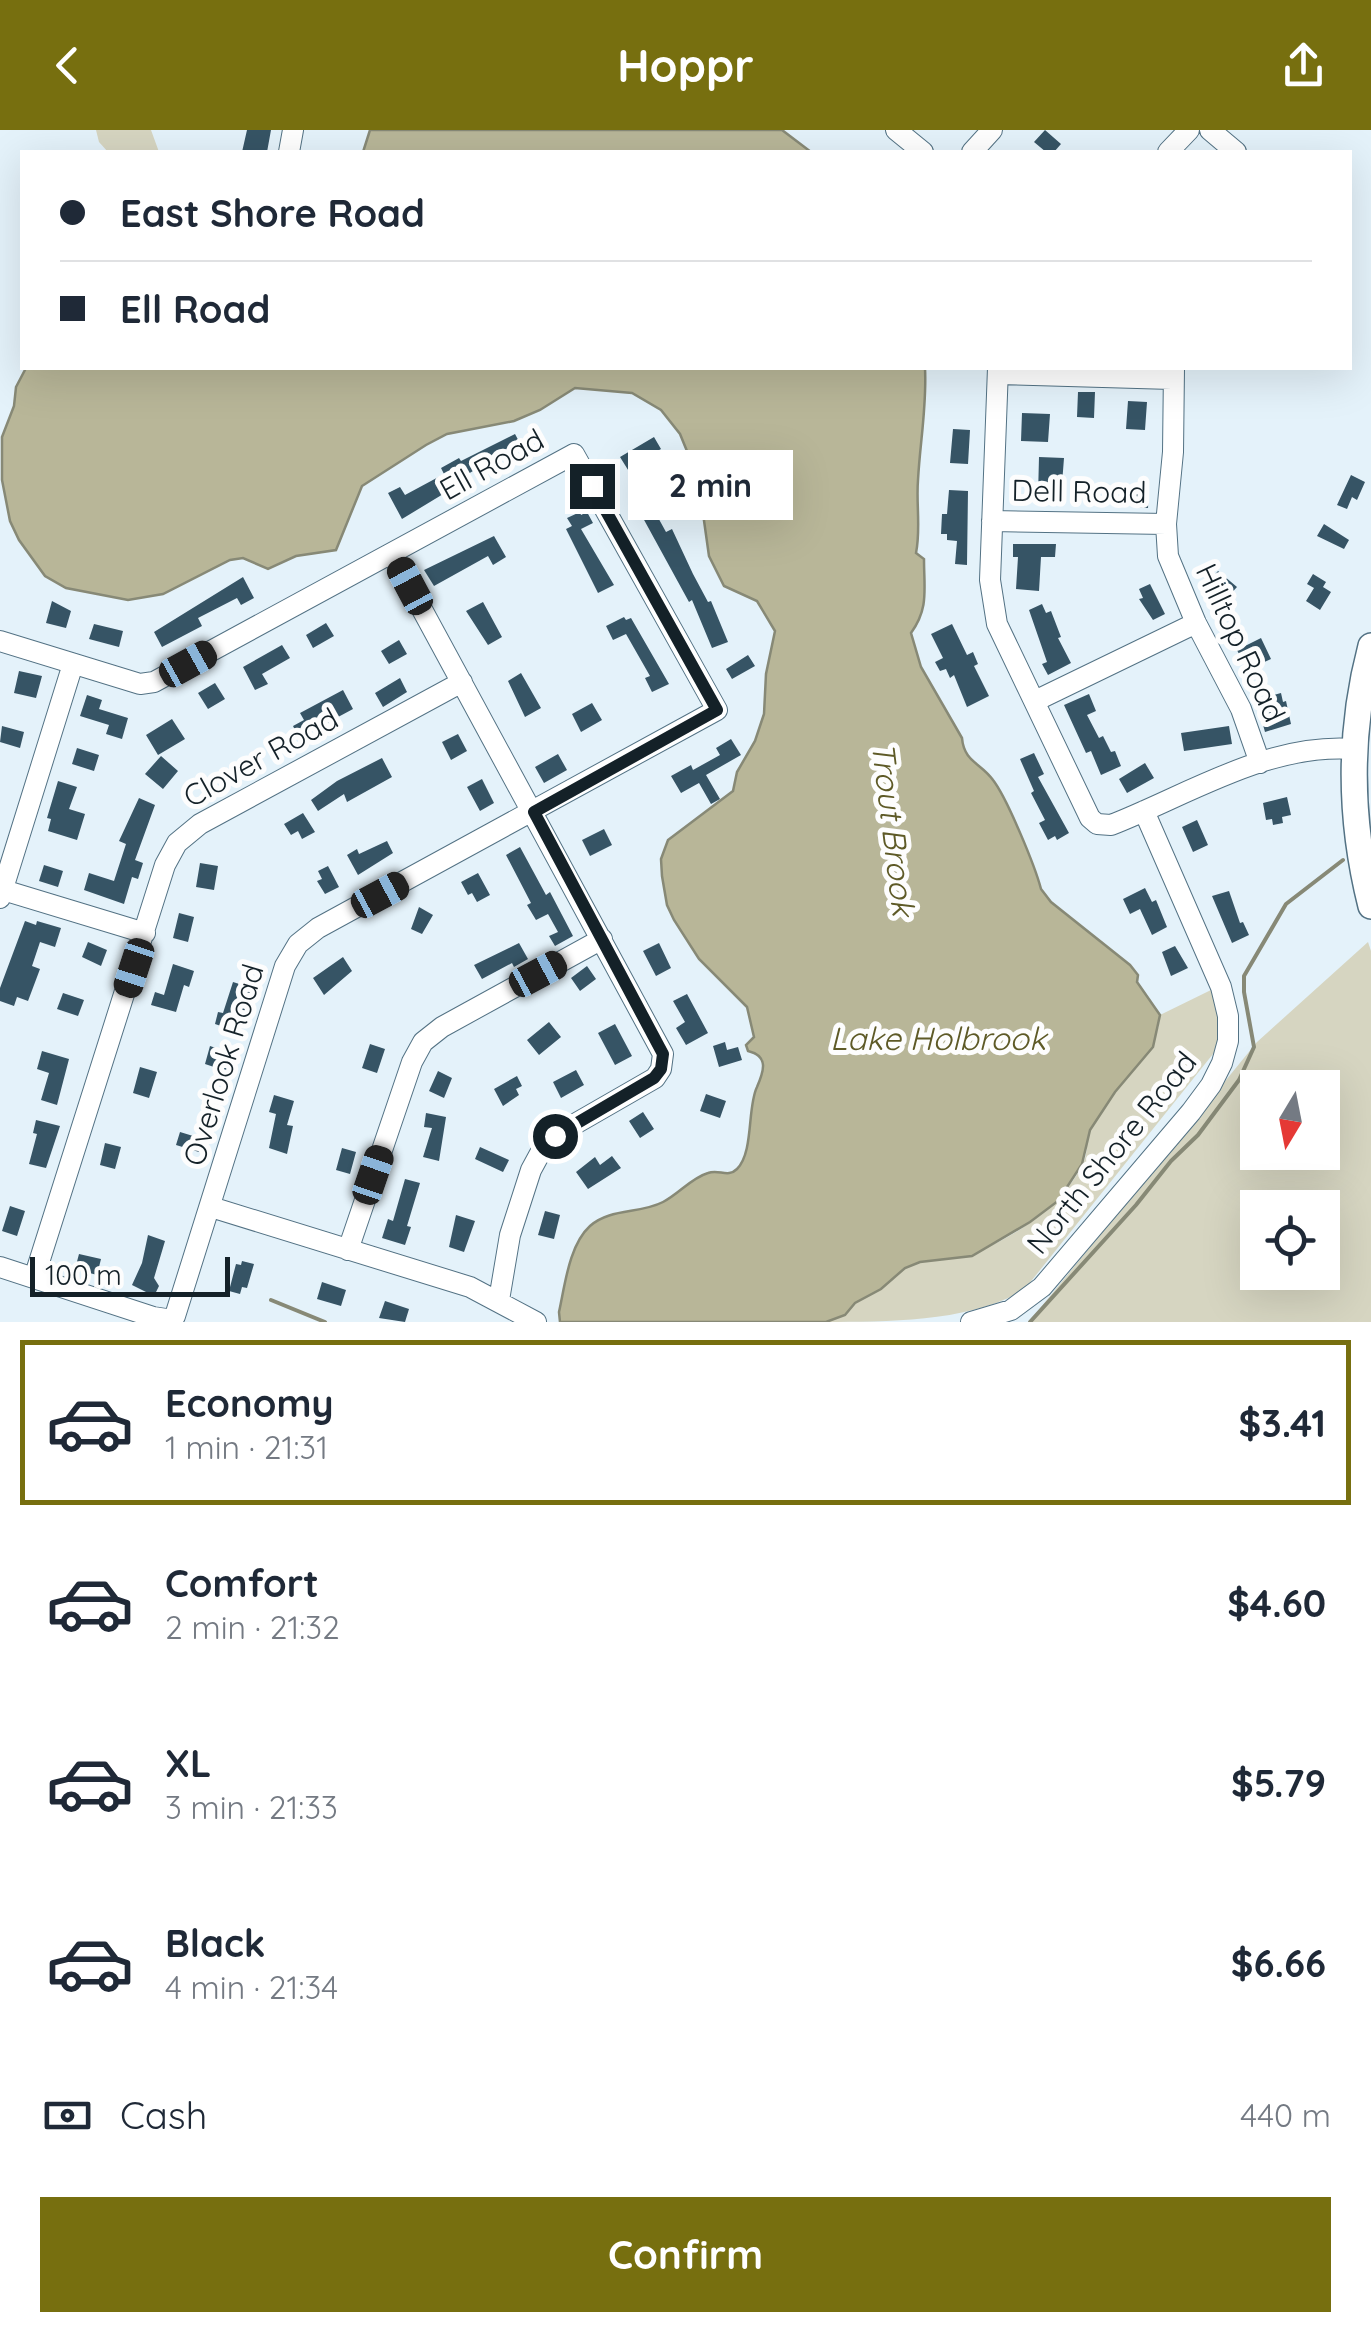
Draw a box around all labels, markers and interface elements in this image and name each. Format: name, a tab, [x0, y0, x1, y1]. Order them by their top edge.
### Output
text: Hoppr	[617, 37, 754, 93]
icon: back	[40, 38, 95, 93]
icon: share	[1276, 38, 1331, 93]
text: East Shore Road	[120, 189, 425, 237]
text: Ell Road	[120, 285, 270, 333]
street label: Ell Road	[433, 420, 550, 508]
callout: 2 min	[627, 451, 792, 521]
route end	[570, 464, 615, 509]
text: 2 min	[669, 465, 752, 505]
street label: Dell Road	[1011, 471, 1147, 511]
car	[383, 552, 437, 620]
street label: Hilltop Road	[1188, 557, 1294, 728]
car	[154, 636, 222, 692]
street label: Clover Road	[177, 699, 345, 815]
water label: Trout Brook	[864, 740, 925, 921]
car	[346, 868, 414, 922]
car	[110, 935, 158, 1001]
car	[504, 947, 572, 1001]
street label: Overlook Road	[174, 959, 272, 1170]
water label: Lake Holbrook	[830, 1018, 1049, 1058]
street label: North Shore Road	[1018, 1044, 1204, 1261]
north arrow	[1240, 1070, 1340, 1170]
map controls	[1240, 1070, 1340, 1290]
route start	[533, 1114, 578, 1159]
car	[349, 1142, 397, 1208]
button: locate	[1240, 1190, 1340, 1290]
scale bar	[30, 1252, 230, 1296]
text: 100 m	[45, 1257, 122, 1292]
icon: car	[45, 1378, 135, 1468]
text: Economy	[165, 1379, 334, 1427]
text: $3.41	[1239, 1399, 1326, 1447]
text: 1 min · 21:31	[165, 1427, 328, 1467]
icon: car	[45, 1558, 135, 1648]
text: Comfort	[165, 1559, 319, 1607]
text: $4.60	[1227, 1579, 1326, 1627]
text: 2 min · 21:32	[165, 1607, 340, 1647]
icon: car	[45, 1738, 135, 1828]
text: XL	[165, 1739, 211, 1787]
text: $5.79	[1231, 1759, 1326, 1807]
text: 3 min · 21:33	[165, 1787, 338, 1827]
icon: car	[45, 1918, 135, 2008]
text: Black	[165, 1919, 265, 1967]
text: $6.66	[1231, 1939, 1326, 1987]
text: 4 min · 21:34	[165, 1967, 338, 2007]
icon: cash	[40, 2088, 95, 2143]
text: Cash	[120, 2091, 207, 2139]
text: 440 m	[1240, 2095, 1331, 2135]
button: Confirm	[40, 2197, 1331, 2312]

